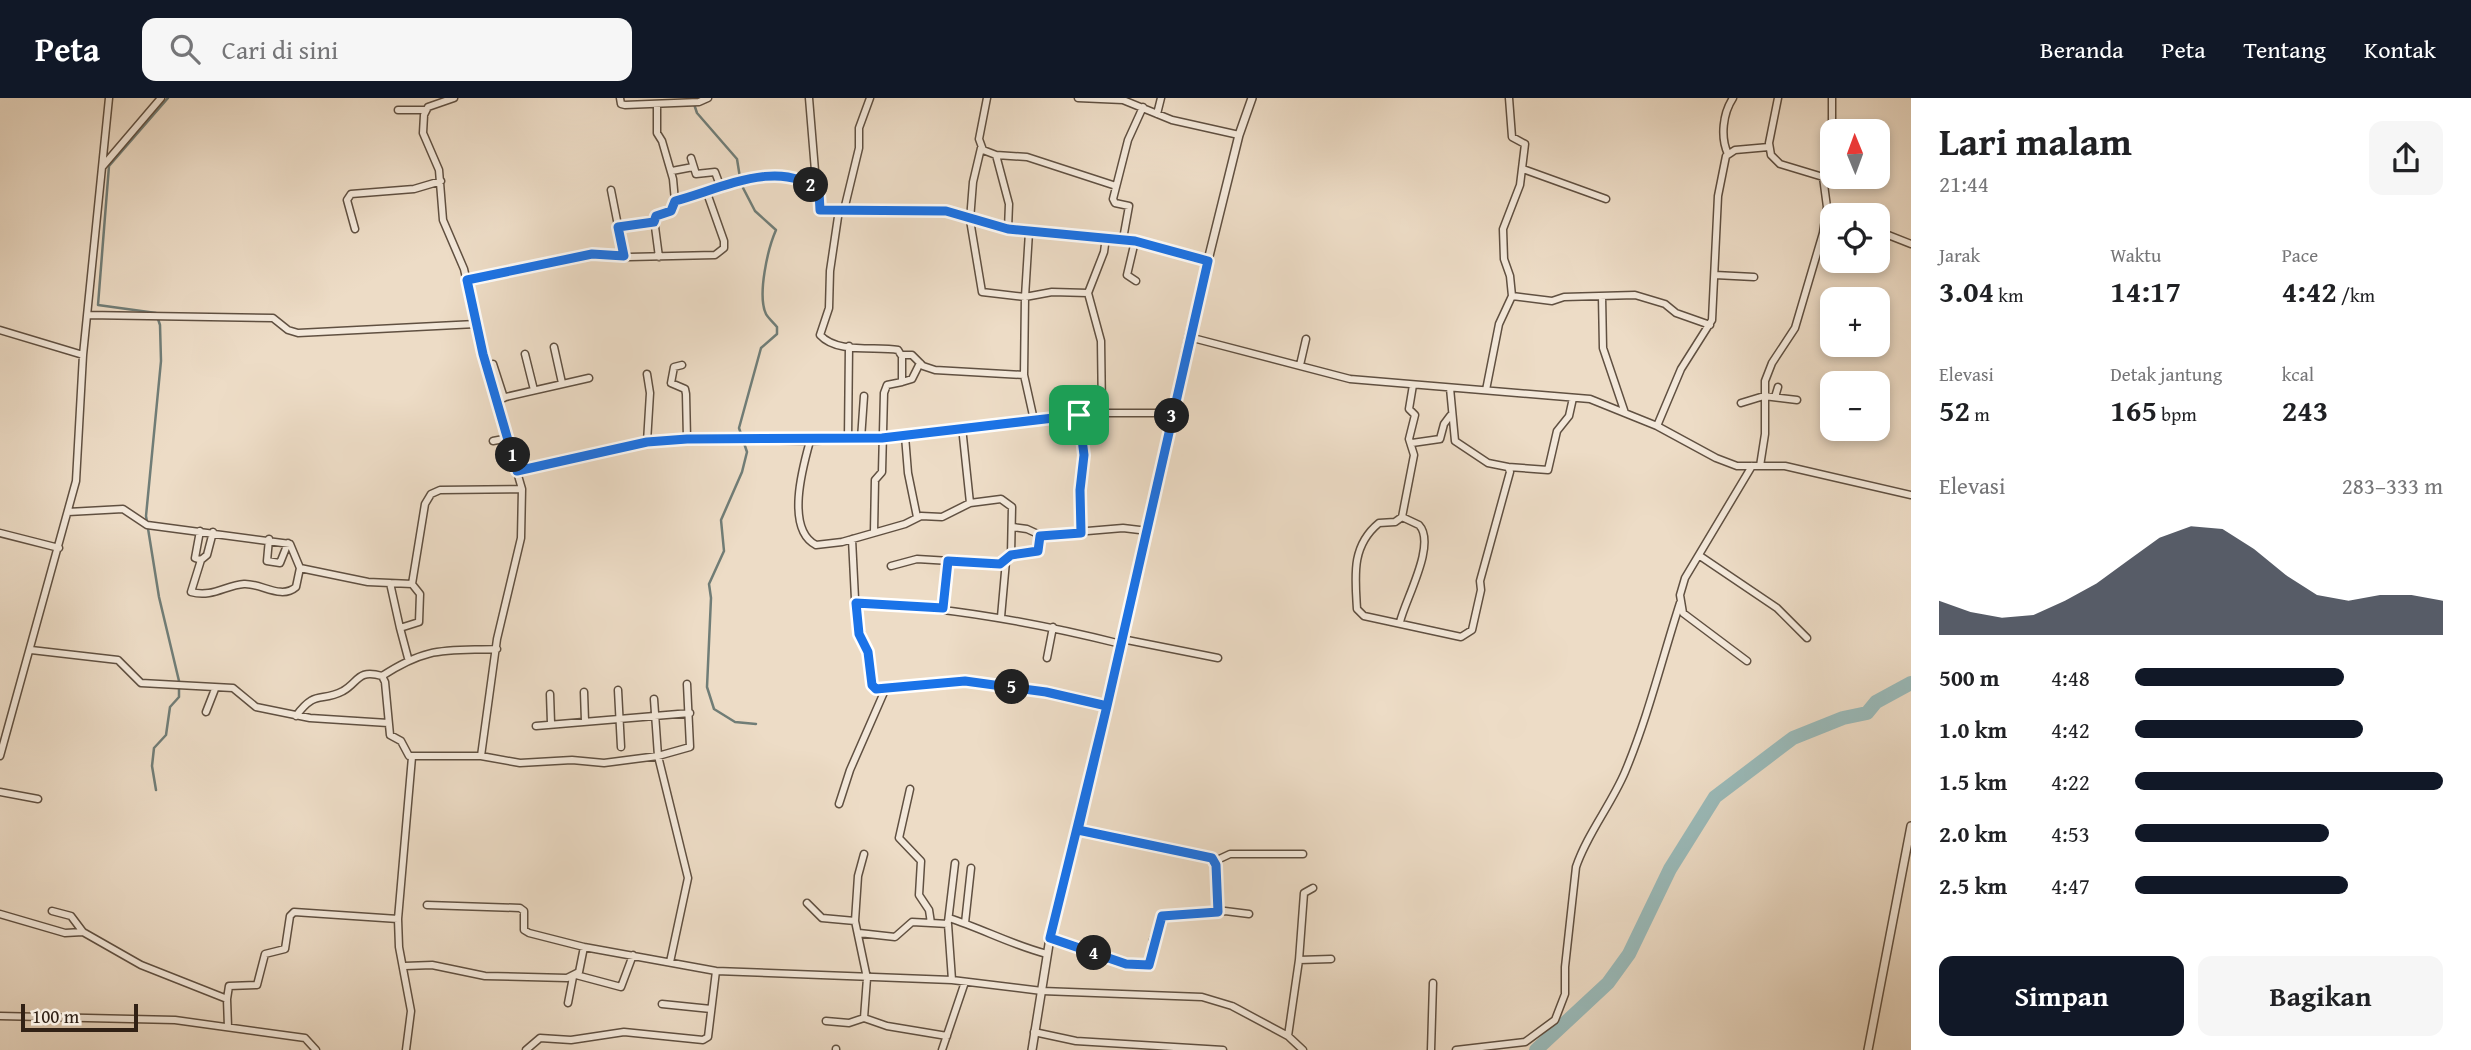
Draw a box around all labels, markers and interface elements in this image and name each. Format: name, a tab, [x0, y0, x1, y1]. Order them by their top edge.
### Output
search box	[142, 18, 632, 81]
text: Peta	[35, 25, 100, 73]
icon: search	[166, 30, 204, 68]
text: Cari di sini	[222, 30, 338, 69]
text: Beranda	[2040, 32, 2124, 67]
text: Peta	[2162, 32, 2206, 67]
text: Tentang	[2244, 32, 2326, 67]
text: Kontak	[2364, 32, 2436, 67]
text: Lari malam	[1939, 113, 2132, 169]
north arrow	[1820, 119, 1890, 189]
map controls	[1820, 119, 1890, 441]
button: share	[2369, 121, 2443, 195]
text: 21:44	[1939, 167, 1989, 200]
pin: 2	[794, 168, 828, 202]
text: 2	[806, 170, 815, 198]
button: locate	[1820, 203, 1890, 273]
text: Jarak	[1939, 241, 1980, 269]
text: Waktu	[2110, 241, 2161, 269]
text: Pace	[2282, 241, 2318, 269]
text: 3.04	[1939, 269, 1994, 313]
text: 14:17	[2110, 269, 2181, 313]
text: 4:42	[2282, 269, 2337, 313]
text: km	[1994, 281, 2023, 309]
text: /km	[2337, 281, 2375, 309]
button: +	[1820, 287, 1890, 357]
text: Elevasi	[1939, 360, 1994, 388]
text: Detak jantung	[2110, 360, 2222, 388]
text: kcal	[2282, 360, 2314, 388]
button: −	[1820, 371, 1890, 441]
pin	[1049, 385, 1109, 445]
text: 52	[1939, 388, 1970, 432]
text: 165	[2110, 388, 2157, 432]
text: 243	[2282, 388, 2328, 432]
icon: arrive	[1060, 396, 1098, 434]
pin: 3	[1154, 398, 1190, 434]
text: m	[1970, 400, 1990, 428]
text: bpm	[2157, 400, 2197, 428]
text: 3	[1167, 401, 1176, 429]
pin: 1	[496, 438, 530, 472]
text: 1	[508, 440, 517, 468]
text: Elevasi	[1939, 469, 2005, 502]
text: 283–333 m	[2342, 469, 2443, 502]
text: 500 m	[1939, 661, 2000, 694]
text: 4:48	[2051, 661, 2090, 694]
pin: 5	[995, 670, 1030, 704]
text: 5	[1007, 672, 1016, 700]
text: 1.0 km	[1939, 713, 2007, 746]
text: 4:42	[2051, 713, 2090, 746]
text: 1.5 km	[1939, 765, 2007, 798]
text: 4:22	[2051, 765, 2090, 798]
text: 2.0 km	[1939, 817, 2007, 850]
text: 4:53	[2051, 817, 2090, 850]
text: 2.5 km	[1939, 869, 2007, 902]
text: 4:47	[2051, 869, 2090, 902]
pin: 4	[1076, 936, 1112, 970]
text: 4	[1089, 938, 1098, 966]
button: Simpan	[1939, 956, 2184, 1036]
button: Bagikan	[2198, 956, 2443, 1036]
scale bar	[21, 1001, 138, 1033]
text: 100 m	[32, 1002, 79, 1030]

